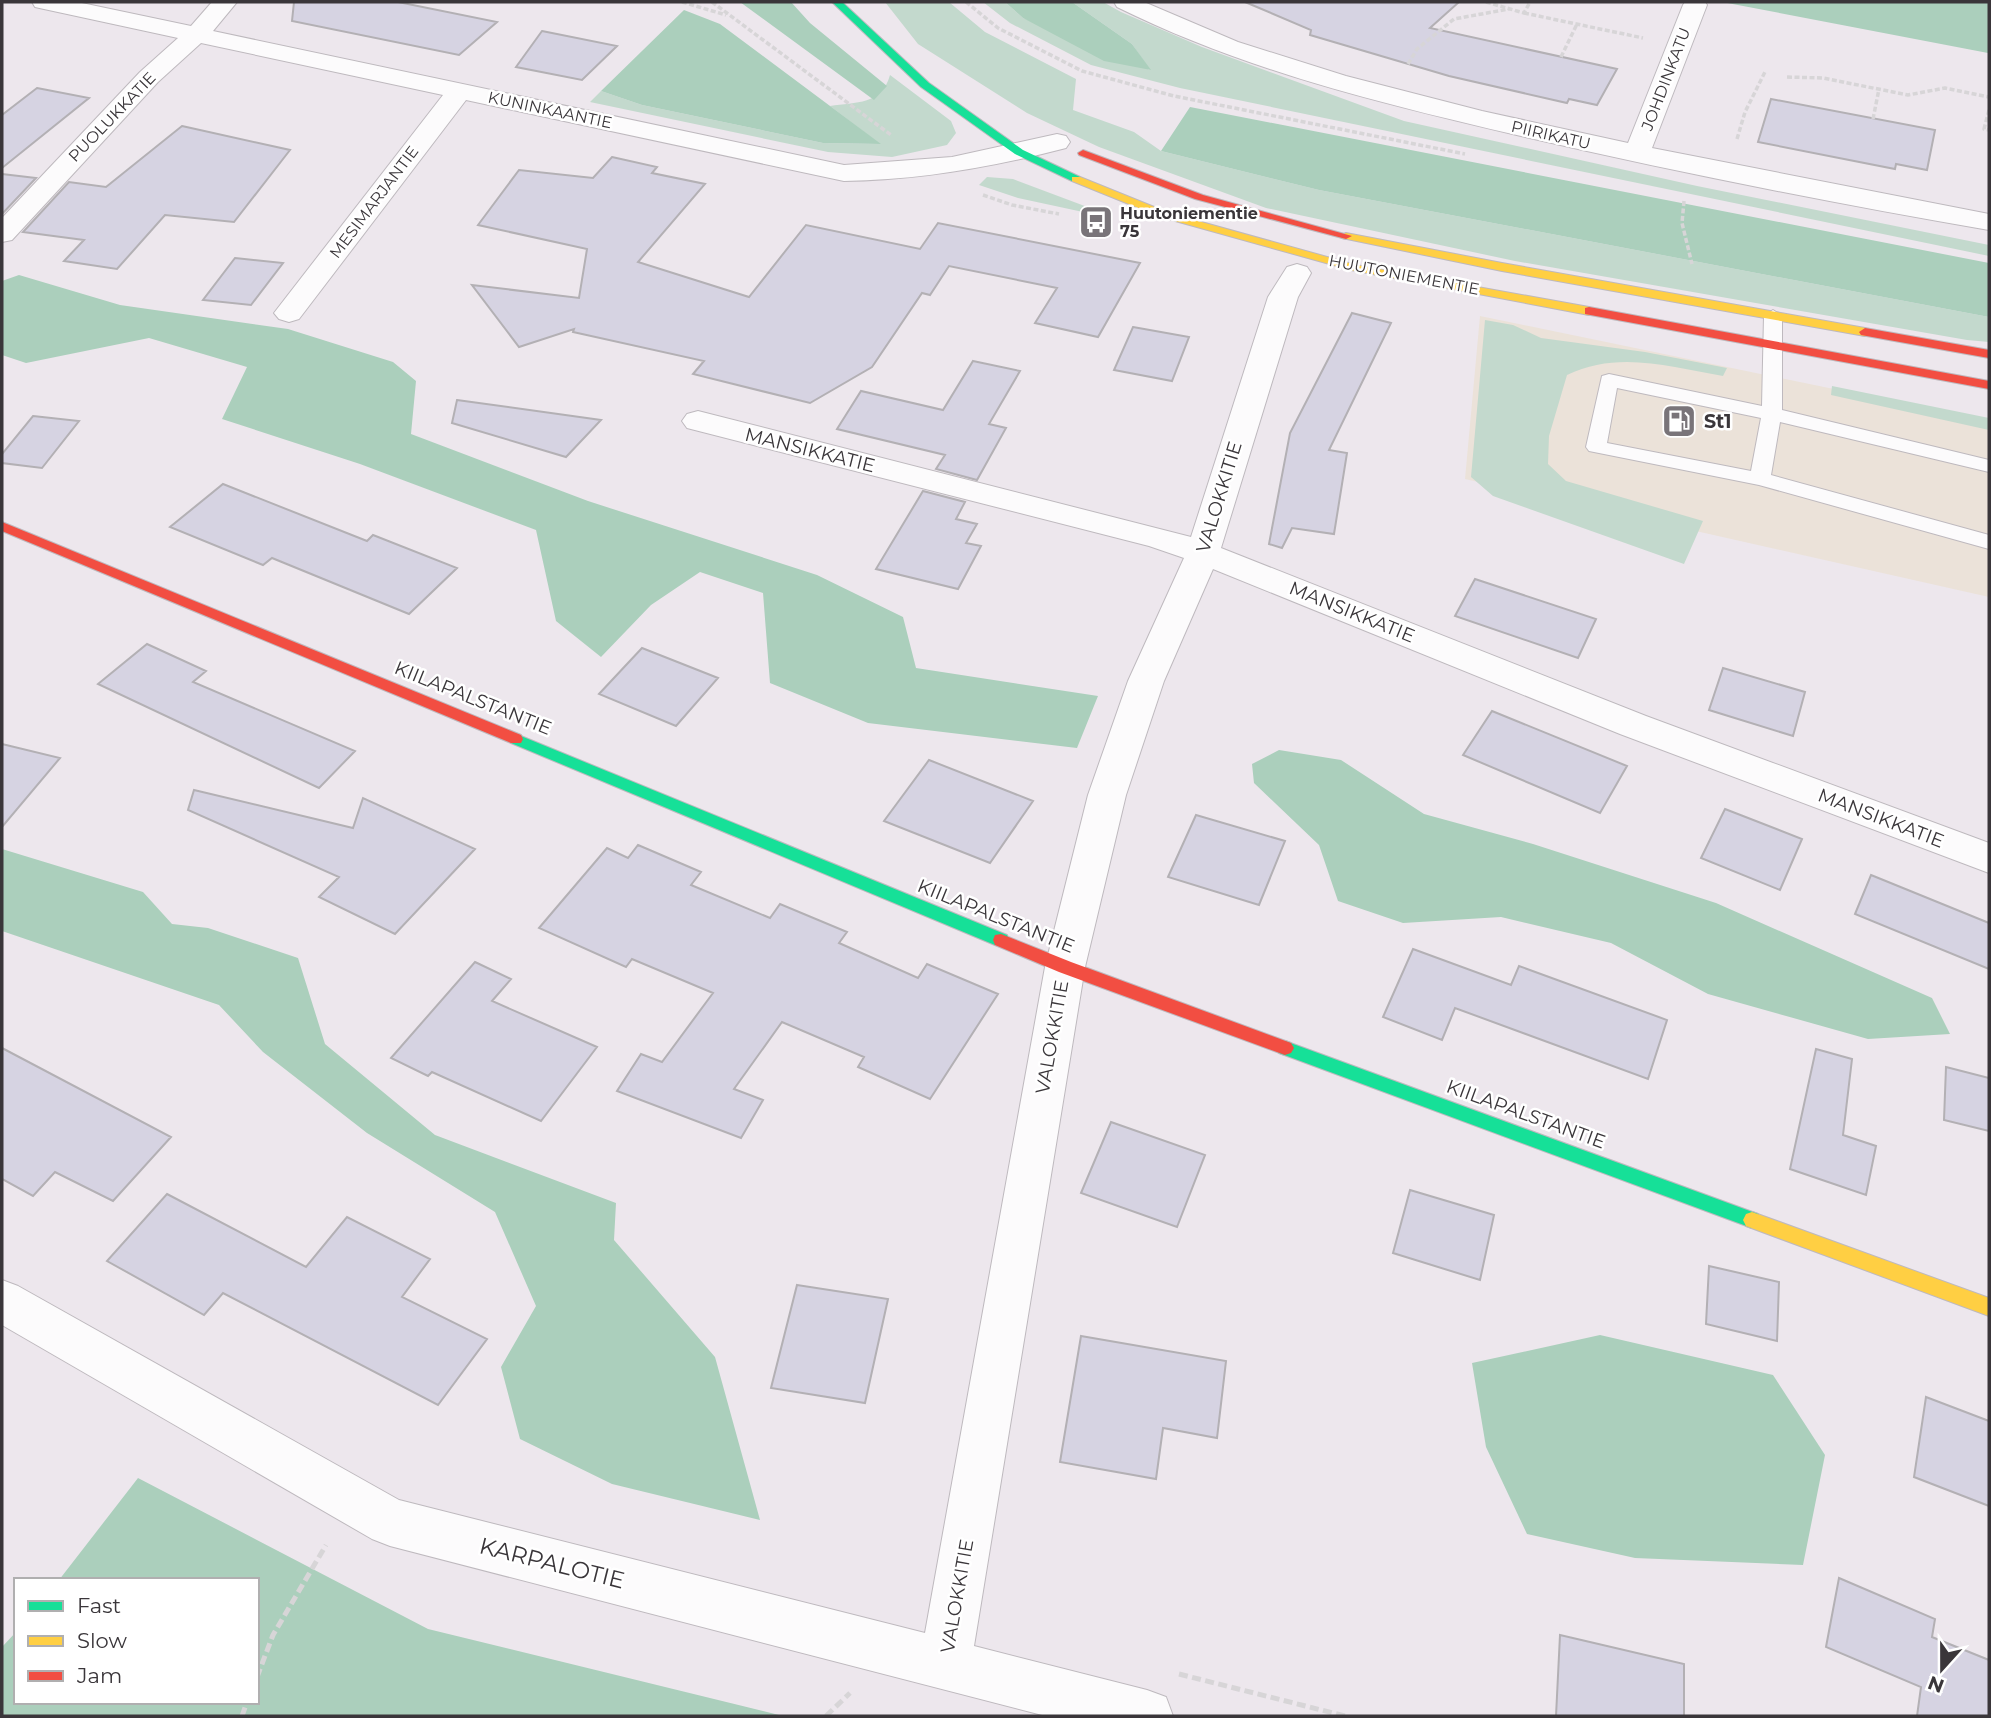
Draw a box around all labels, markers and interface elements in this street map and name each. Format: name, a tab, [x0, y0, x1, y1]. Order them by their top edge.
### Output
street label: JOHDINKATU	[1637, 25, 1694, 134]
street label: PUOLUKKATIE	[64, 68, 160, 166]
street label: KUNINKAANTIE	[486, 88, 614, 132]
street label: PIIRIKATU	[1509, 117, 1593, 153]
street label: MESIMARJANTIE	[326, 142, 422, 262]
bus stop icon: Huutoniementie 75	[1077, 203, 1115, 241]
place label: Huutoniementie 75	[1120, 204, 1258, 241]
street label: HUUTONIEMENTIE	[1327, 251, 1481, 299]
fuel station icon: St1	[1660, 402, 1698, 440]
place label: St1	[1704, 410, 1732, 433]
street label: MANSIKKATIE	[742, 423, 878, 477]
street label: VALOKKITIE	[1191, 439, 1247, 555]
street label: MANSIKKATIE	[1286, 576, 1418, 648]
street label: KIILAPALSTANTIE	[391, 656, 555, 740]
street label: MANSIKKATIE	[1815, 783, 1947, 853]
street label: KIILAPALSTANTIE	[914, 874, 1078, 958]
street label: VALOKKITIE	[1031, 978, 1073, 1096]
street label: KIILAPALSTANTIE	[1443, 1075, 1609, 1153]
street label: KARPALOTIE	[476, 1531, 628, 1595]
street label: VALOKKITIE	[936, 1537, 978, 1655]
legend	[14, 1578, 259, 1704]
text: Fast	[77, 1593, 121, 1618]
text: Slow	[77, 1628, 127, 1653]
north arrow	[1907, 1634, 1977, 1704]
text: Jam	[76, 1663, 122, 1688]
text: N	[1925, 1671, 1947, 1698]

